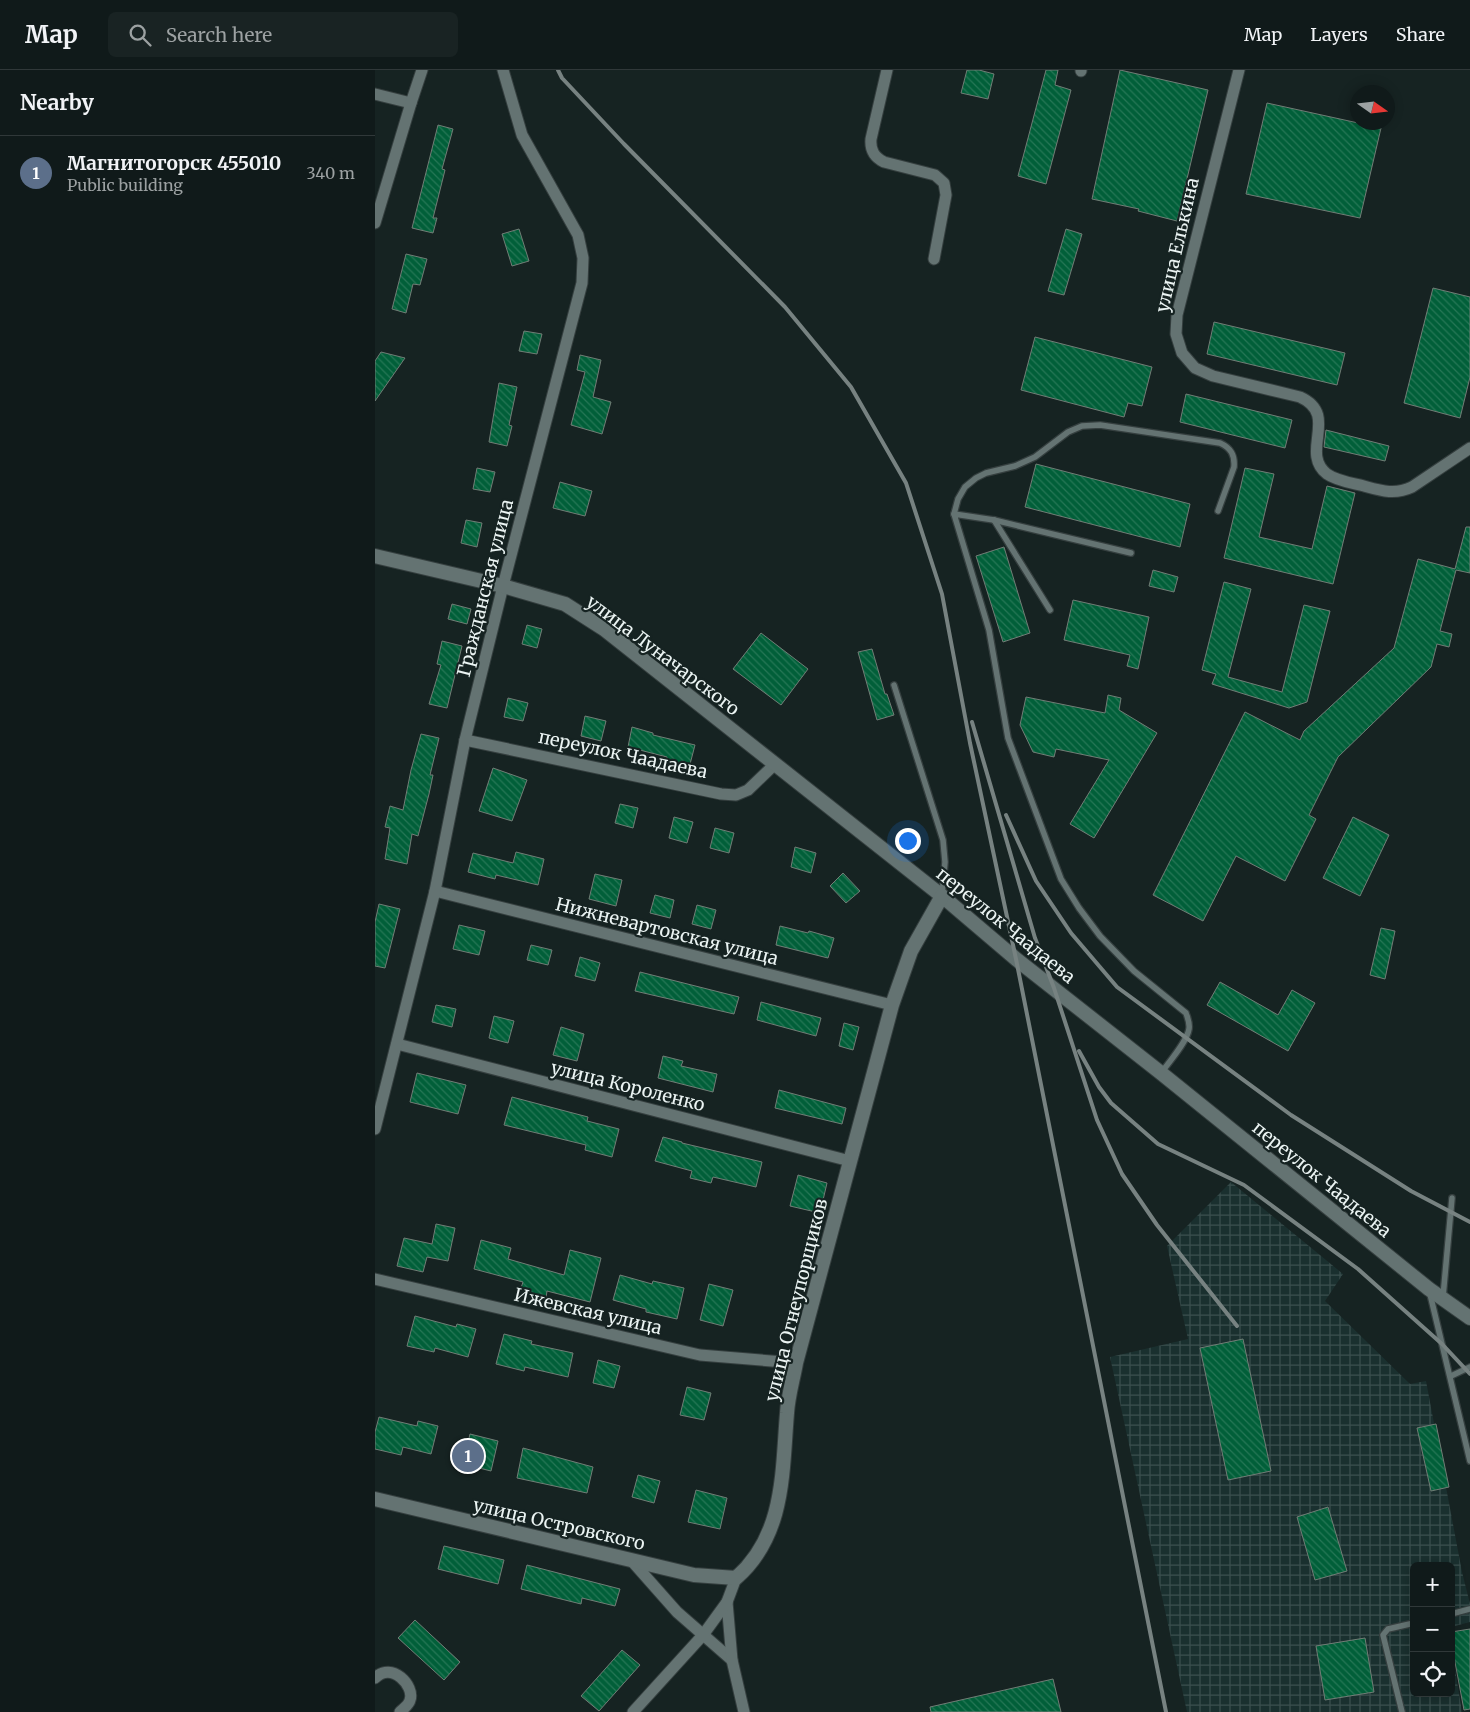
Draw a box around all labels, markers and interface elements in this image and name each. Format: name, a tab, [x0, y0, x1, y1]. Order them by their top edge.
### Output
search box	[108, 12, 458, 57]
text: Map	[25, 19, 78, 50]
icon: search	[126, 21, 154, 49]
text: Search here	[166, 23, 272, 47]
text: Map	[1244, 23, 1282, 46]
text: Layers	[1310, 23, 1368, 46]
text: Share	[1396, 23, 1445, 46]
north arrow	[1350, 85, 1395, 130]
text: Nearby	[20, 89, 94, 116]
text: Магнитогорск 455010	[67, 151, 281, 175]
text: 1	[32, 163, 40, 183]
text: 340 m	[306, 163, 355, 183]
text: Public building	[67, 175, 183, 195]
street label: улица Елькина	[1150, 175, 1204, 315]
street label: Гражданская улица	[452, 496, 518, 679]
street label: улица Луначарского	[582, 590, 744, 720]
street label: переулок Чаадаева	[536, 725, 710, 783]
your location	[895, 828, 921, 854]
street label: переулок Чаадаева	[932, 862, 1080, 988]
street label: Нижневартовская улица	[553, 892, 781, 970]
street label: улица Короленко	[549, 1056, 707, 1116]
street label: переулок Чаадаева	[1248, 1116, 1396, 1242]
street label: улица Огнеупорщиков	[760, 1196, 832, 1404]
street label: Ижевская улица	[512, 1283, 665, 1339]
pin: 1	[452, 1437, 484, 1475]
street label: улица Островского	[471, 1493, 647, 1555]
map controls	[1410, 1562, 1455, 1697]
button: +	[1410, 1562, 1455, 1607]
button: −	[1410, 1607, 1455, 1652]
button: locate	[1410, 1652, 1455, 1697]

